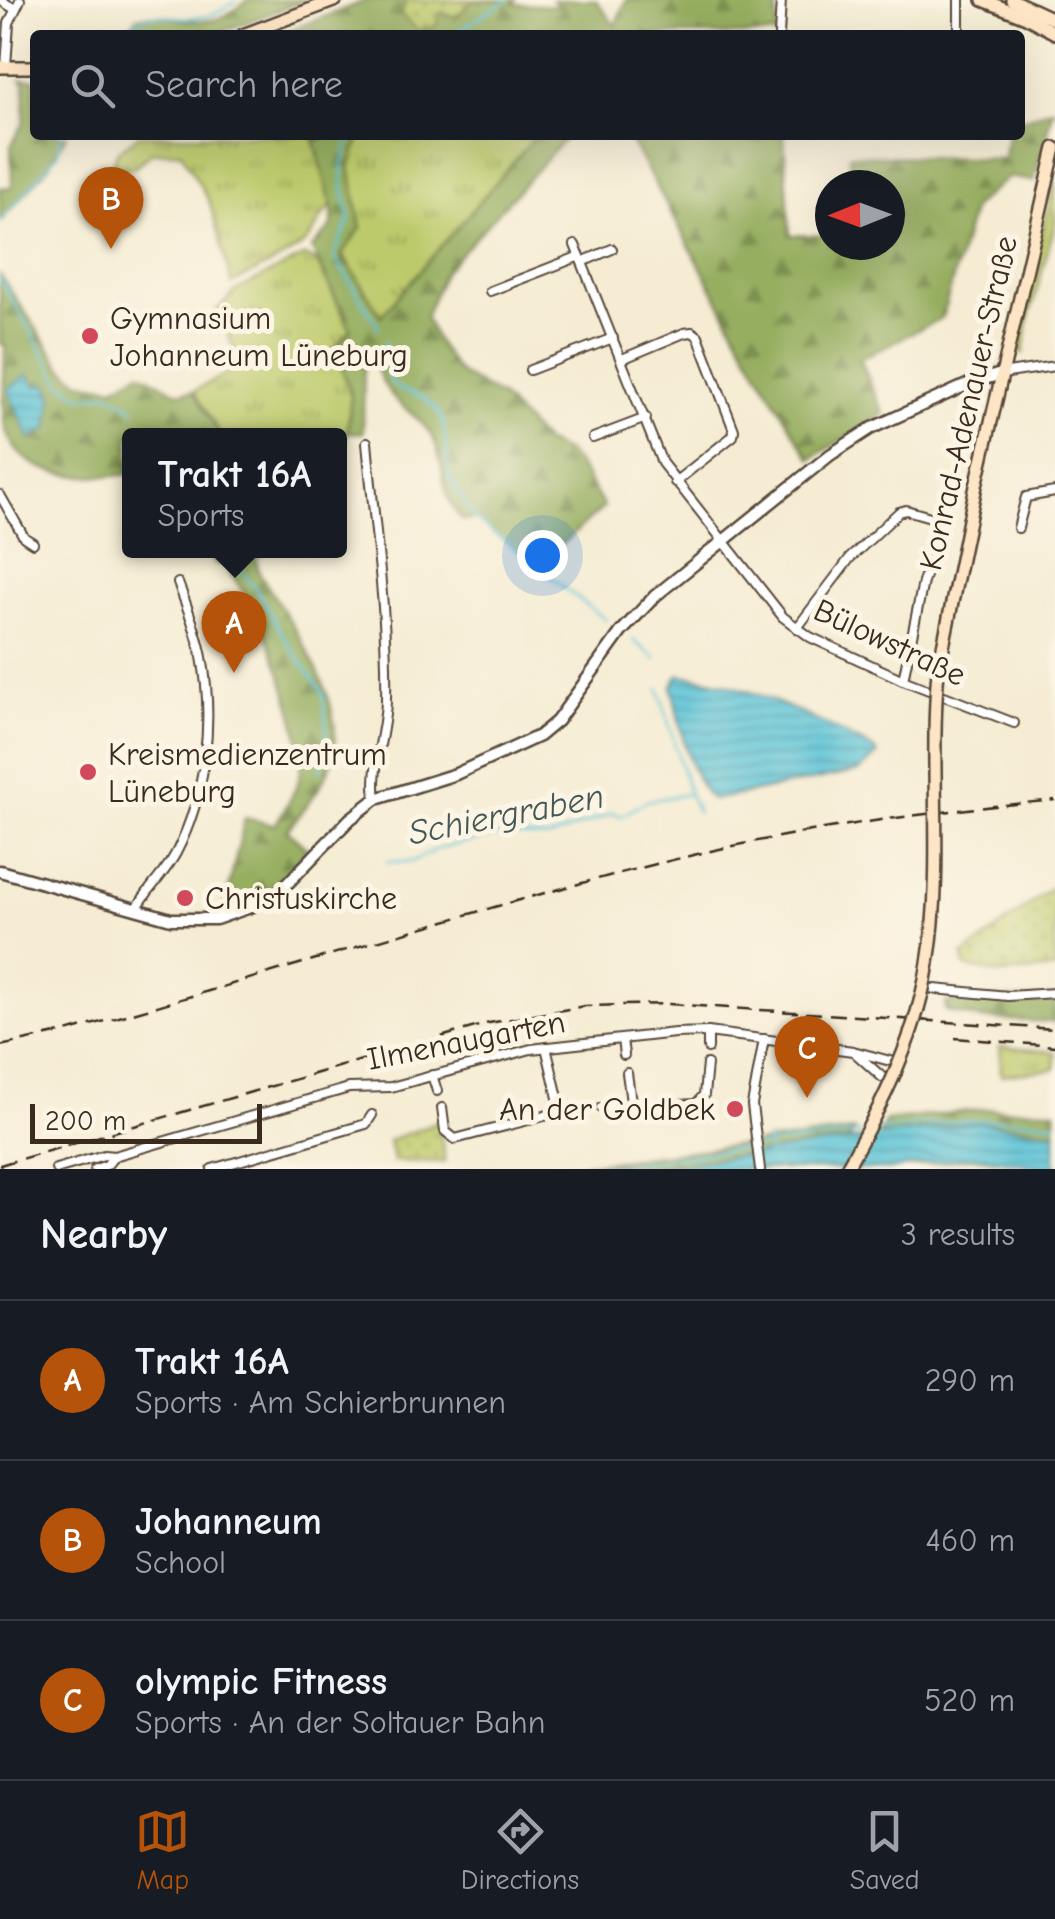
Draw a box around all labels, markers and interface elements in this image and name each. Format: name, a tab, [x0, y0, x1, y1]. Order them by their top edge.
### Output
search box	[30, 30, 1025, 140]
icon: search	[65, 58, 120, 113]
text: Search here	[145, 63, 343, 107]
pin: B	[78, 166, 144, 249]
north arrow	[815, 170, 905, 260]
street label: Konrad-Adenauer-Straße	[912, 232, 1025, 574]
place label: Gymnasium Johanneum Lüneburg	[110, 300, 408, 374]
marker: Gymnasium Johanneum Lüneburg	[79, 325, 101, 347]
popup	[122, 428, 347, 558]
text: Trakt 16A	[158, 453, 311, 497]
text: Sports	[158, 497, 244, 534]
your location	[517, 530, 568, 581]
pin: A	[202, 590, 266, 673]
street label: Bülowstraße	[808, 591, 971, 694]
place label: Kreismedienzentrum Lüneburg	[108, 736, 387, 810]
marker: Kreismedienzentrum Lüneburg	[77, 761, 99, 783]
water label: Schiergraben	[405, 775, 607, 854]
place label: Christuskirche	[205, 880, 397, 917]
marker: Christuskirche	[174, 887, 196, 909]
street label: Ilmenaugarten	[364, 1003, 568, 1078]
pin: C	[774, 1016, 840, 1098]
place label: An der Goldbek	[499, 1091, 716, 1128]
marker: An der Goldbek	[724, 1098, 746, 1120]
scale bar	[30, 1099, 262, 1144]
text: 200 m	[45, 1105, 126, 1137]
text: Nearby	[40, 1210, 167, 1259]
text: 3 results	[901, 1216, 1015, 1253]
text: Trakt 16A	[135, 1340, 289, 1384]
text: A	[64, 1362, 81, 1399]
text: 290 m	[925, 1362, 1015, 1399]
text: Sports · Am Schierbrunnen	[135, 1384, 506, 1421]
text: Johanneum	[135, 1500, 322, 1544]
text: B	[63, 1522, 82, 1559]
text: 460 m	[926, 1522, 1015, 1559]
text: School	[135, 1544, 226, 1581]
text: olympic Fitness	[135, 1660, 387, 1704]
text: C	[63, 1682, 82, 1719]
text: 520 m	[924, 1682, 1015, 1719]
text: Sports · An der Soltauer Bahn	[135, 1704, 545, 1741]
tab: Map	[135, 1804, 190, 1896]
tab: Directions	[461, 1804, 579, 1896]
tab: Saved	[850, 1804, 920, 1896]

